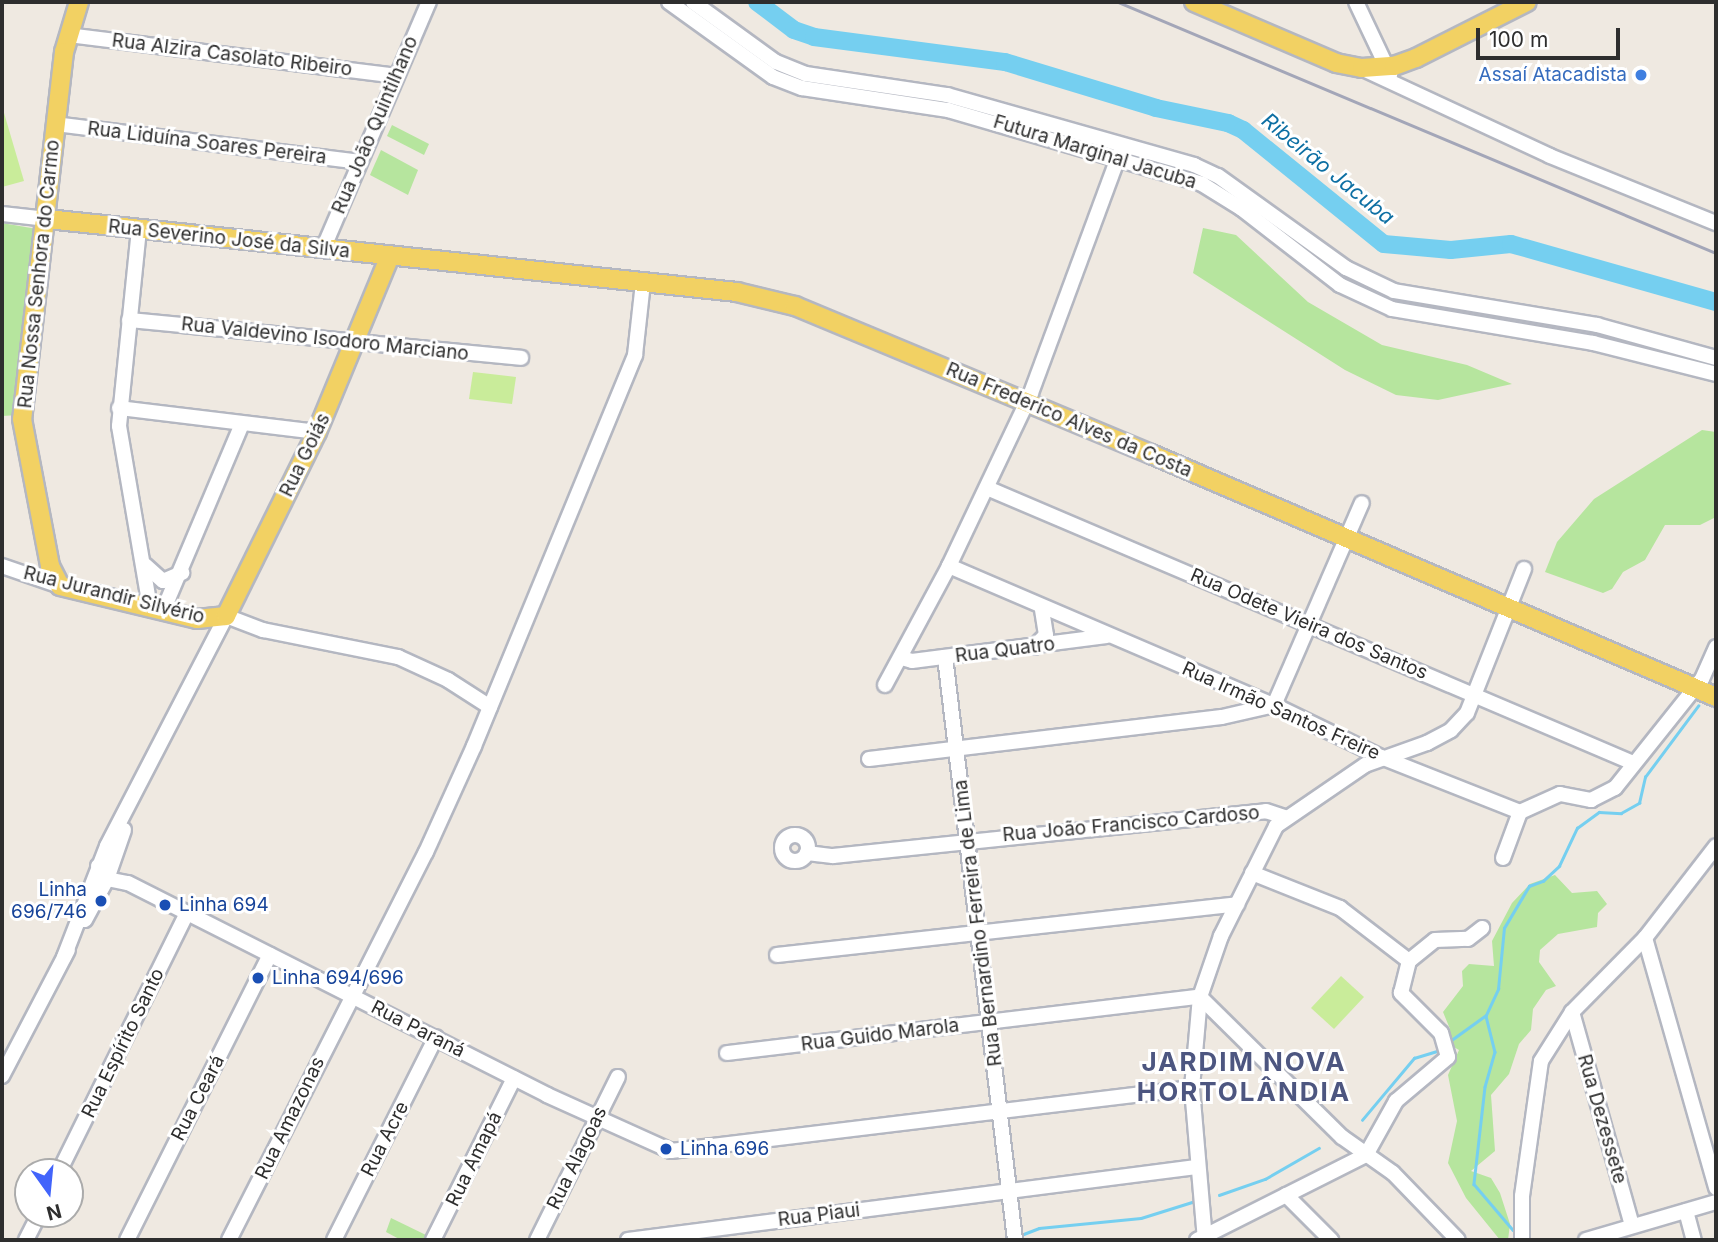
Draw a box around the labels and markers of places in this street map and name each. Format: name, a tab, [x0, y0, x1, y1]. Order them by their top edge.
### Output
place label: Assaí Atacadista	[1479, 64, 1627, 86]
marker: Assaí Atacadista	[1633, 67, 1649, 83]
place label: Linha 696/746	[11, 879, 87, 923]
marker: Linha 696/746	[93, 893, 109, 909]
place label: Linha 694	[179, 894, 269, 916]
marker: Linha 694	[157, 897, 173, 913]
place label: Linha 694/696	[272, 967, 404, 989]
marker: Linha 694/696	[250, 970, 266, 986]
place label: Linha 696	[680, 1138, 769, 1160]
marker: Linha 696	[658, 1141, 674, 1157]

